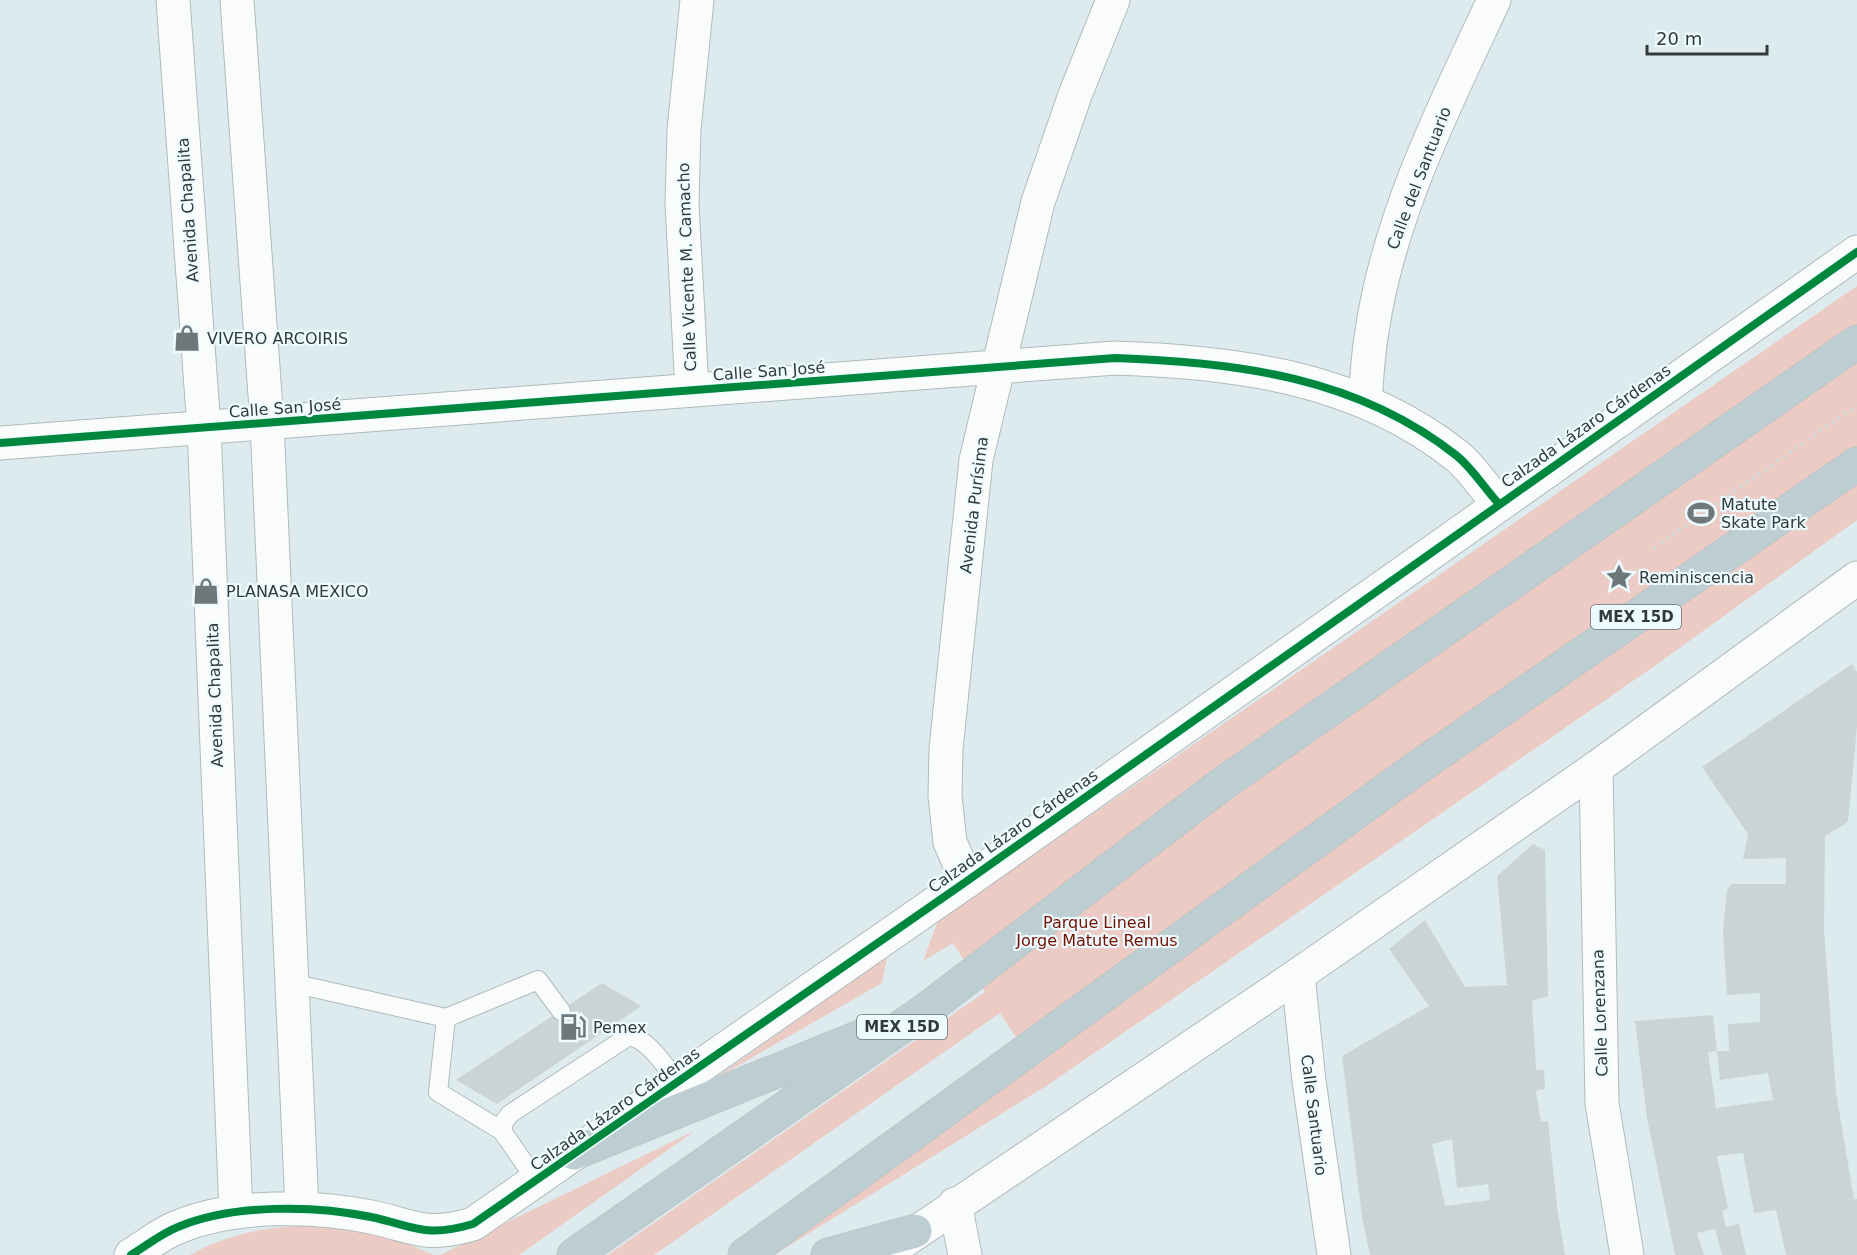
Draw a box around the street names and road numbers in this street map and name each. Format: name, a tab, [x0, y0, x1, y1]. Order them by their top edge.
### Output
street label: Calle del Santuario	[1383, 104, 1455, 252]
street label: Avenida Chapalita	[173, 137, 203, 283]
street label: Calle Vicente M. Camacho	[674, 162, 700, 372]
street label: Calle San José	[712, 358, 826, 384]
street label: Calzada Lázaro Cárdenas	[1498, 360, 1674, 492]
street label: Calle San José	[228, 395, 342, 421]
street label: Avenida Purísima	[956, 436, 992, 574]
road number: MEX 15D	[1591, 605, 1681, 629]
street label: Avenida Chapalita	[203, 622, 227, 768]
street label: Calzada Lázaro Cárdenas	[925, 765, 1101, 897]
street label: Calle Lorenzana	[1588, 949, 1612, 1077]
road number: MEX 15D	[857, 1015, 947, 1039]
street label: Calzada Lázaro Cárdenas	[527, 1043, 703, 1175]
street label: Calle Santuario	[1297, 1053, 1331, 1177]

